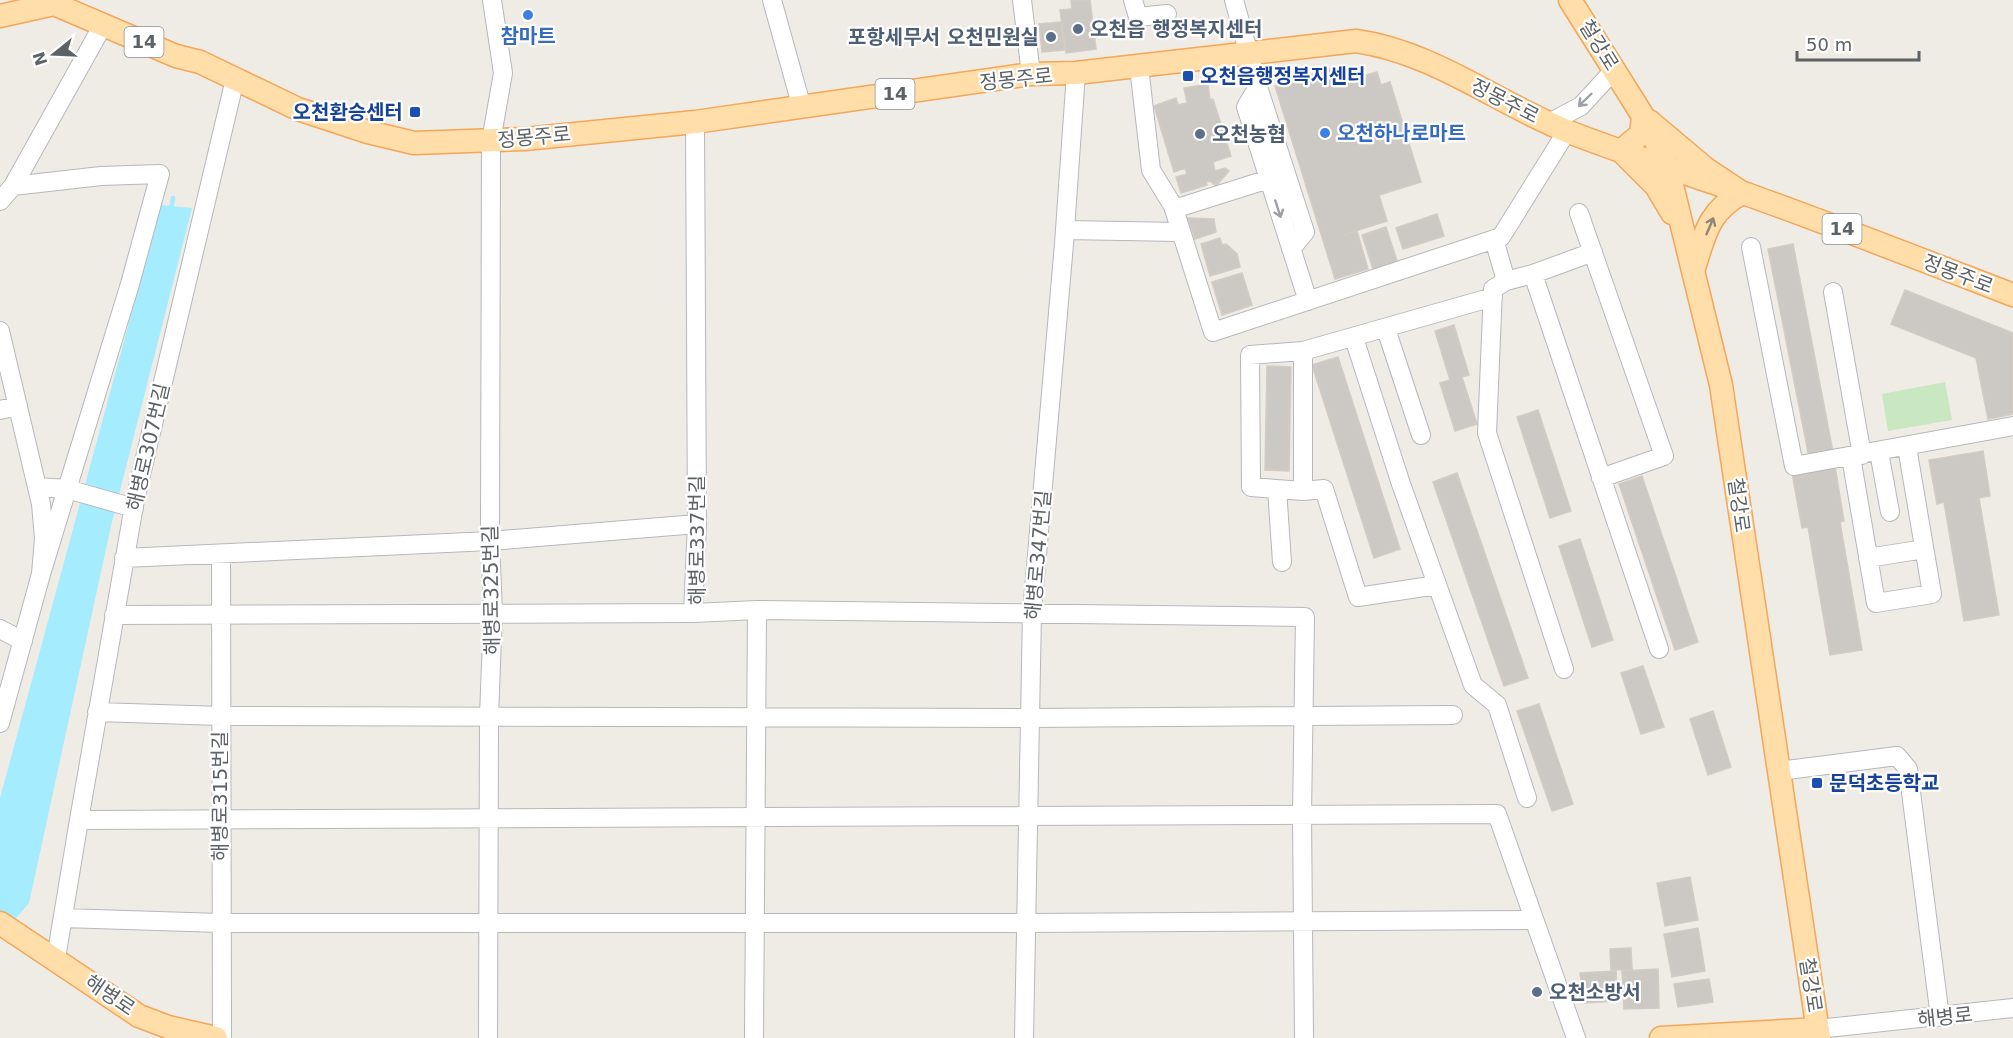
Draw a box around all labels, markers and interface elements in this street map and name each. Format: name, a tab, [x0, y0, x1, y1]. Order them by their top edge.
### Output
marker: 참마트	[521, 8, 535, 22]
street label: 철강로	[1574, 15, 1624, 75]
place label: 오천읍 행정복지센터	[1090, 17, 1263, 41]
marker: 오천읍 행정복지센터	[1071, 22, 1085, 36]
north arrow	[24, 24, 84, 84]
place label: 참마트	[500, 24, 556, 48]
scale bar	[1797, 24, 1918, 62]
place label: 포항세무서 오천민원실	[848, 25, 1039, 49]
road number: 14	[124, 27, 164, 57]
marker: 포항세무서 오천민원실	[1044, 30, 1058, 44]
text: 50 m	[1806, 34, 1852, 55]
text: N	[29, 49, 51, 68]
street label: 정몽주로	[978, 63, 1054, 95]
place label: 오천읍행정복지센터	[1200, 64, 1366, 88]
marker: 오천읍행정복지센터	[1181, 69, 1195, 83]
street label: 정몽주로	[1467, 74, 1543, 128]
road number: 14	[876, 79, 914, 109]
one-way arrow	[1578, 93, 1593, 108]
place label: 오천환승센터	[293, 100, 403, 124]
marker: 오천환승센터	[408, 105, 422, 119]
place label: 오천하나로마트	[1337, 121, 1466, 145]
street label: 정몽주로	[496, 122, 572, 152]
place label: 오천농협	[1212, 122, 1286, 146]
marker: 오천하나로마트	[1318, 126, 1332, 140]
marker: 오천농협	[1193, 127, 1207, 141]
one-way arrow	[1273, 199, 1284, 218]
road number: 14	[1822, 214, 1862, 244]
one-way arrow	[1704, 217, 1716, 235]
street label: 정몽주로	[1919, 250, 1997, 298]
street label: 해병로307번길	[122, 381, 174, 513]
street label: 해병로337번길	[685, 475, 709, 605]
street label: 철강로	[1723, 476, 1755, 534]
street label: 해병로347번길	[1020, 489, 1056, 621]
street label: 해병로325번길	[478, 525, 504, 655]
street label: 해병로315번길	[208, 731, 232, 861]
place label: 문덕초등학교	[1829, 771, 1939, 795]
marker: 문덕초등학교	[1810, 776, 1824, 790]
street label: 철강로	[1795, 956, 1827, 1014]
street label: 해병로	[80, 970, 140, 1020]
place label: 오천소방서	[1549, 980, 1641, 1004]
marker: 오천소방서	[1530, 985, 1544, 999]
street label: 해병로	[1916, 1002, 1974, 1032]

